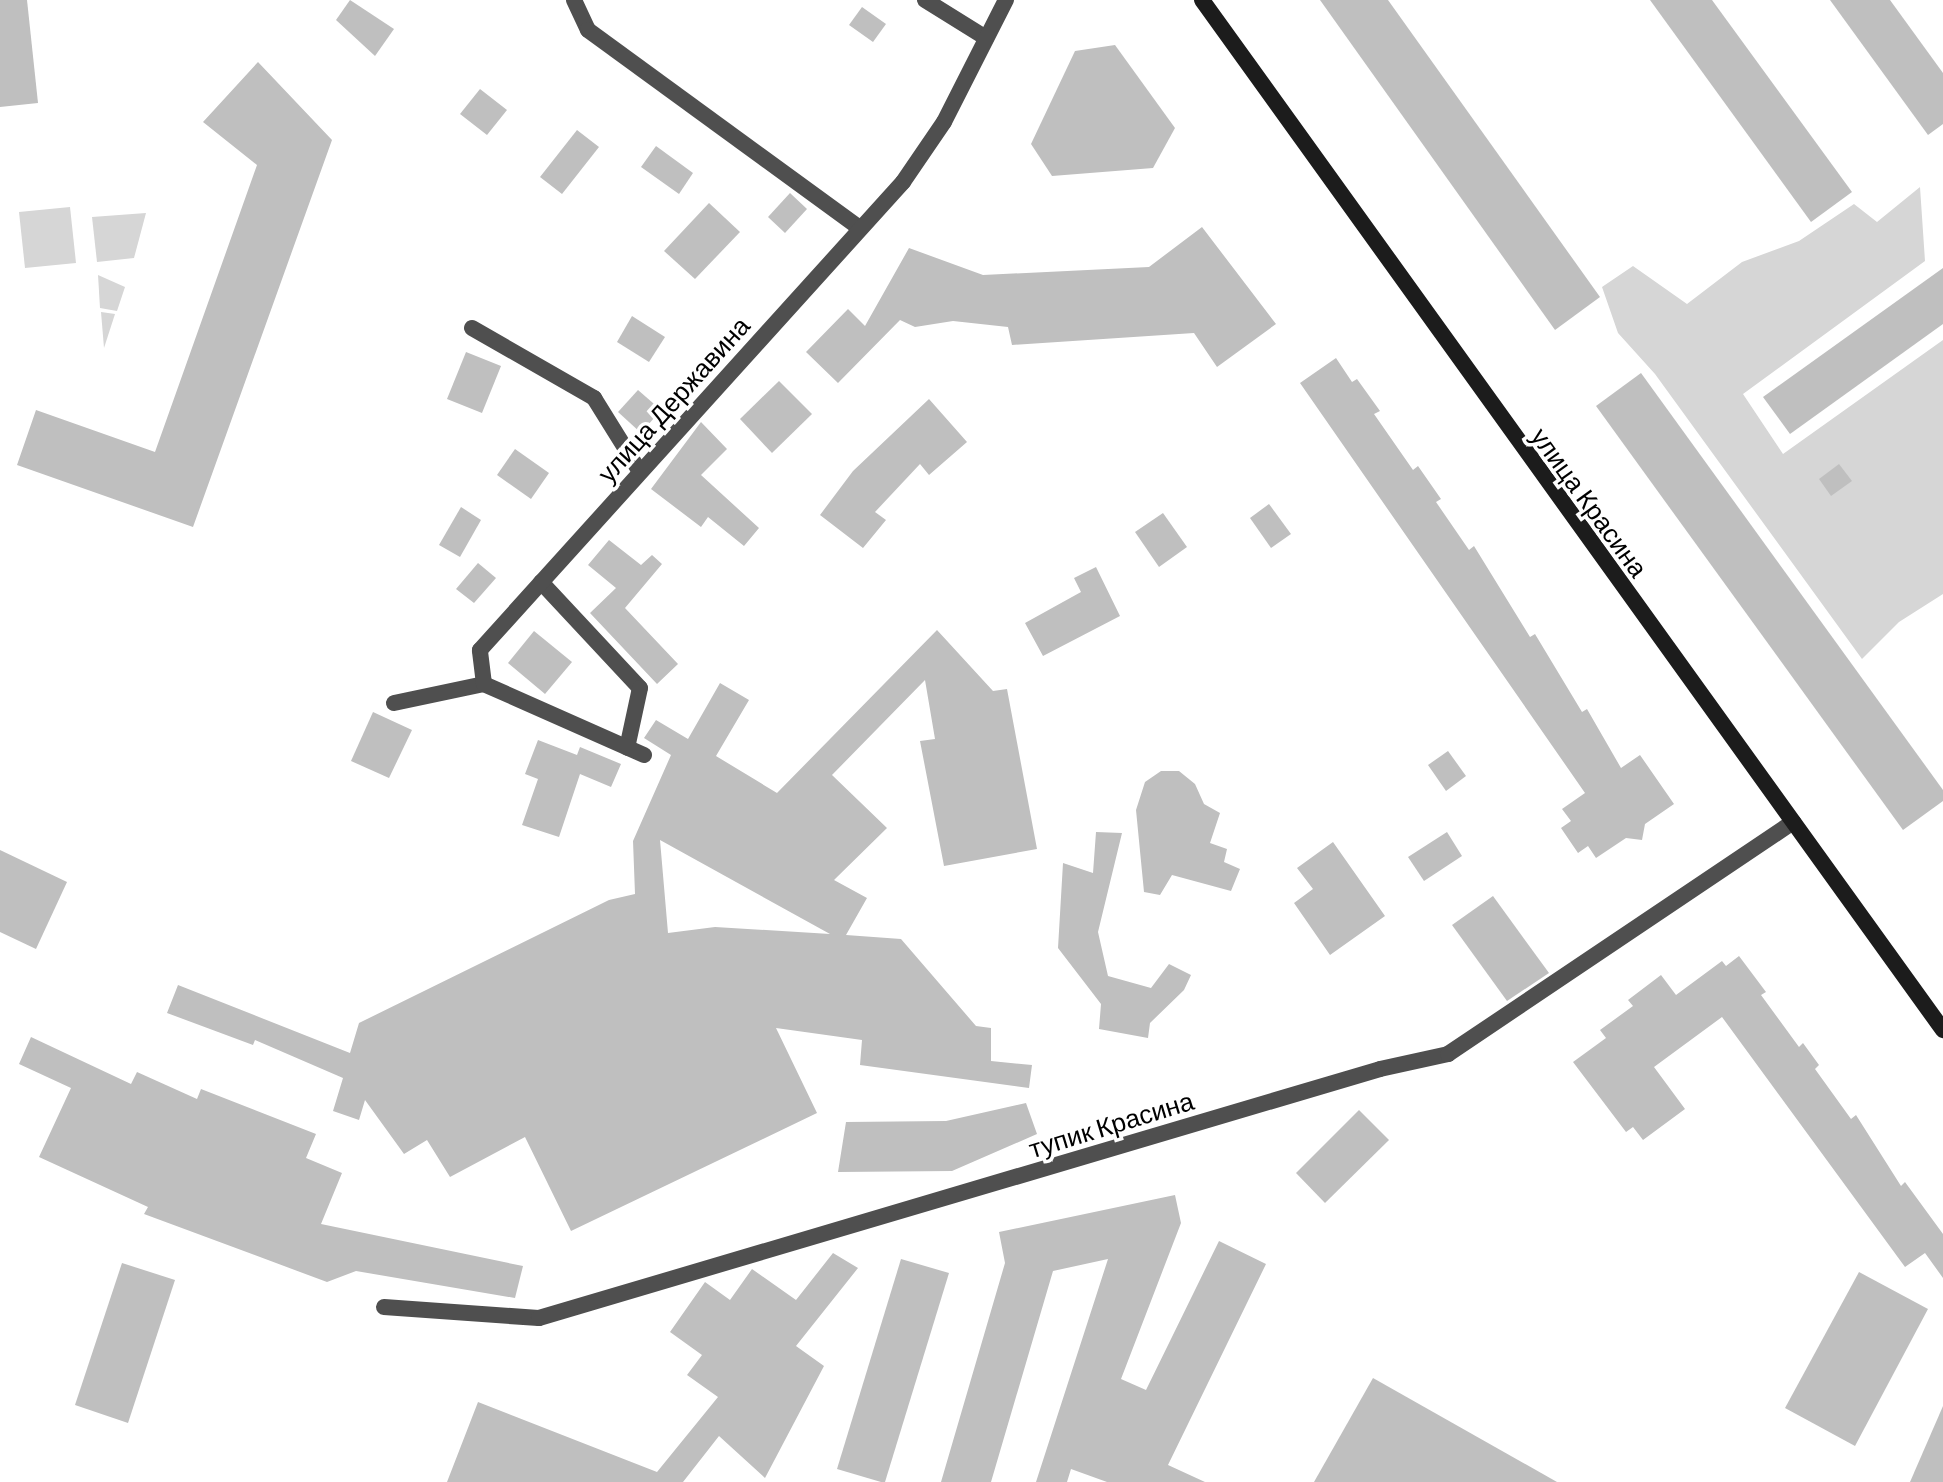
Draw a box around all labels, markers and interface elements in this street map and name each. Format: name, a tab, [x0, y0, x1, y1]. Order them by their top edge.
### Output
street label: улица Державина	[590, 310, 756, 488]
street label: улица Красина	[1525, 421, 1655, 583]
street label: тупик Красина	[1025, 1084, 1197, 1164]

